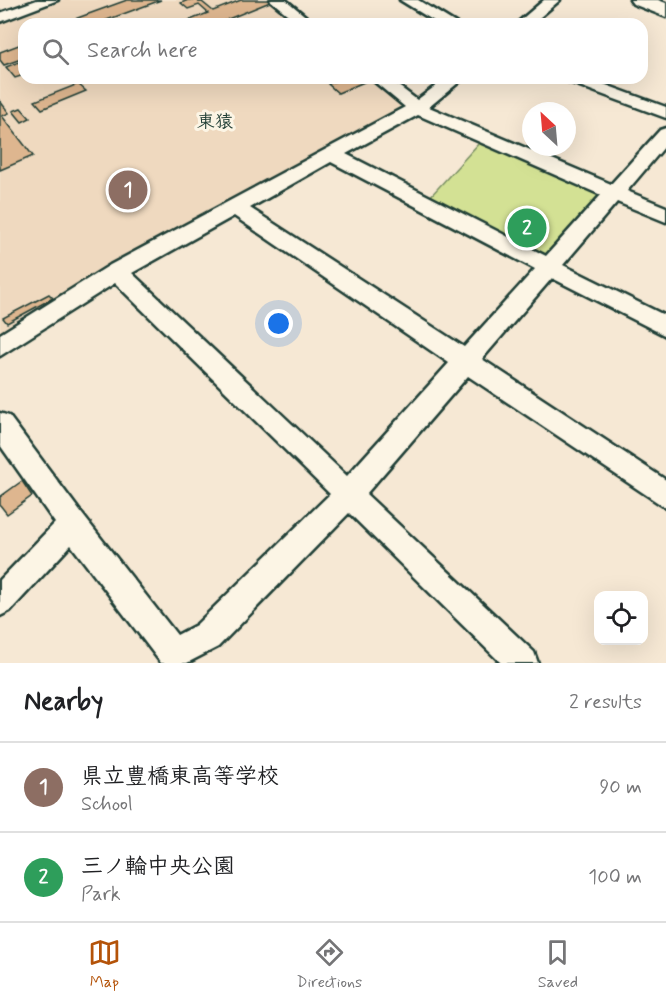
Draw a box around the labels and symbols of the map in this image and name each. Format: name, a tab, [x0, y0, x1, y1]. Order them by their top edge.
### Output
north arrow	[522, 102, 576, 156]
district label: 東猿	[197, 110, 233, 134]
pin: 1	[108, 168, 148, 213]
pin: 2	[508, 206, 546, 250]
your location	[264, 309, 293, 338]

